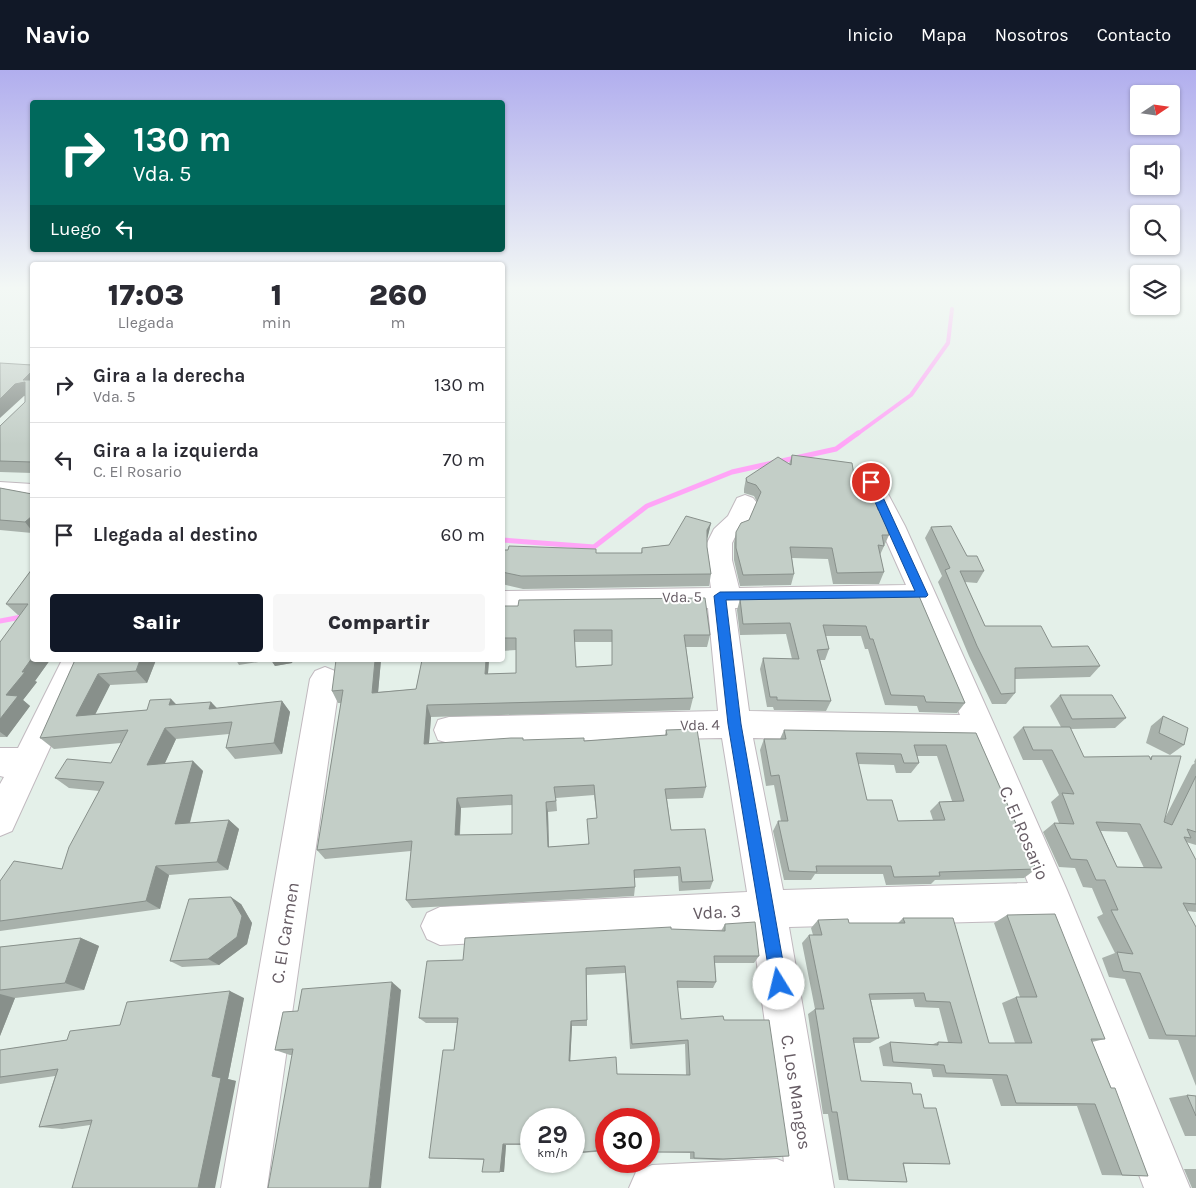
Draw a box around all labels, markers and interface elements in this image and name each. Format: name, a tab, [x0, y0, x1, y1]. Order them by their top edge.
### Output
text: Navio	[25, 21, 90, 49]
text: Inicio	[847, 24, 893, 46]
text: Mapa	[921, 24, 967, 46]
text: Nosotros	[995, 24, 1069, 46]
text: Contacto	[1097, 24, 1171, 46]
north arrow	[1130, 85, 1180, 135]
map controls	[1130, 85, 1180, 315]
text: 130 m	[133, 119, 231, 160]
icon: right	[50, 120, 115, 185]
button: sound	[1130, 145, 1180, 195]
text: Vda. 5	[133, 161, 191, 187]
button: search	[1130, 205, 1180, 255]
icon: left	[111, 215, 139, 243]
text: Luego	[50, 218, 101, 240]
button: layers	[1130, 265, 1180, 315]
text: 17:03	[108, 277, 184, 313]
text: 1	[271, 277, 282, 313]
text: 260	[369, 277, 427, 313]
text: Llegada	[118, 313, 174, 332]
text: min	[262, 313, 291, 332]
text: m	[391, 313, 406, 332]
text: Gira a la derecha	[93, 365, 245, 387]
icon: right	[50, 371, 78, 399]
text: 130 m	[434, 374, 485, 396]
text: Vda. 5	[93, 387, 135, 406]
text: Gira a la izquierda	[93, 440, 259, 462]
icon: left	[50, 446, 78, 474]
text: 70 m	[443, 449, 485, 471]
pin	[850, 461, 892, 503]
text: C. El Rosario	[93, 462, 182, 481]
icon: arrive	[857, 468, 885, 496]
icon: arrive	[50, 521, 78, 549]
text: Llegada al destino	[93, 524, 258, 546]
text: 60 m	[441, 524, 485, 546]
street label: Vda. 5	[662, 588, 702, 606]
button: Salir	[50, 594, 263, 652]
button: Compartir	[273, 594, 485, 652]
street label: Vda. 4	[680, 716, 721, 734]
street label: C. El Rosario	[994, 783, 1054, 883]
street label: C. El Carmen	[266, 881, 304, 985]
street label: Vda. 3	[692, 900, 742, 924]
position arrow	[752, 957, 804, 1009]
street label: C. Los Mangos	[776, 1033, 816, 1151]
speed limit sign: 30	[595, 1108, 660, 1173]
text: 29	[537, 1120, 568, 1149]
text: km/h	[537, 1146, 568, 1160]

